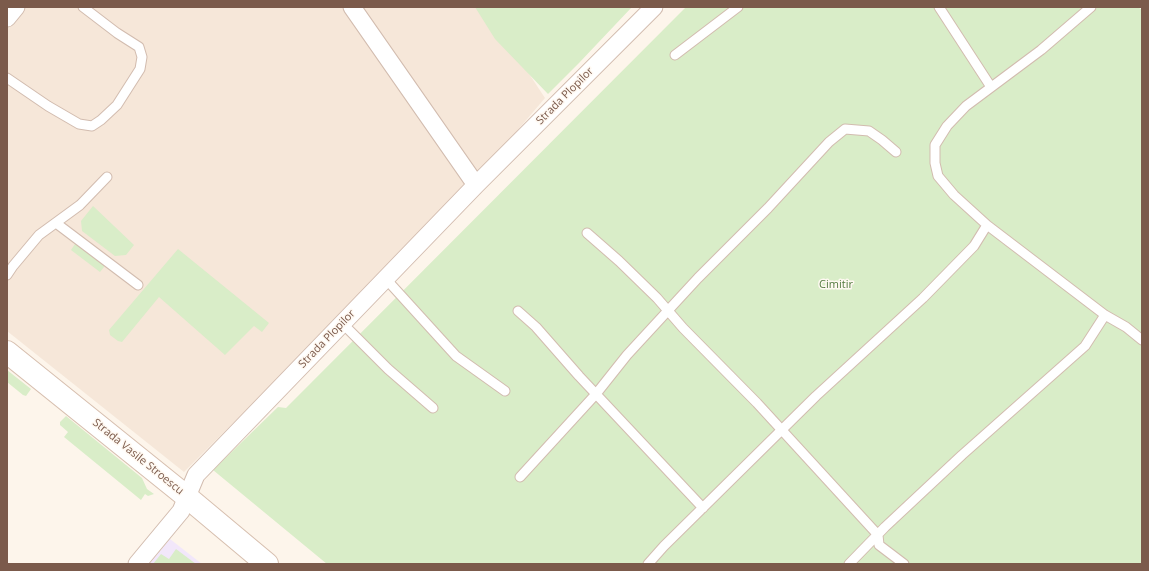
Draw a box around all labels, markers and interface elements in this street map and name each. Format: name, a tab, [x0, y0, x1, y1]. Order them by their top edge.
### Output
street label: Strada Plopilor	[534, 65, 596, 127]
park label: Cimitir	[819, 278, 853, 292]
street label: Strada Plopilor	[296, 307, 358, 371]
street label: Strada Vasile Stroescu	[90, 416, 186, 498]

